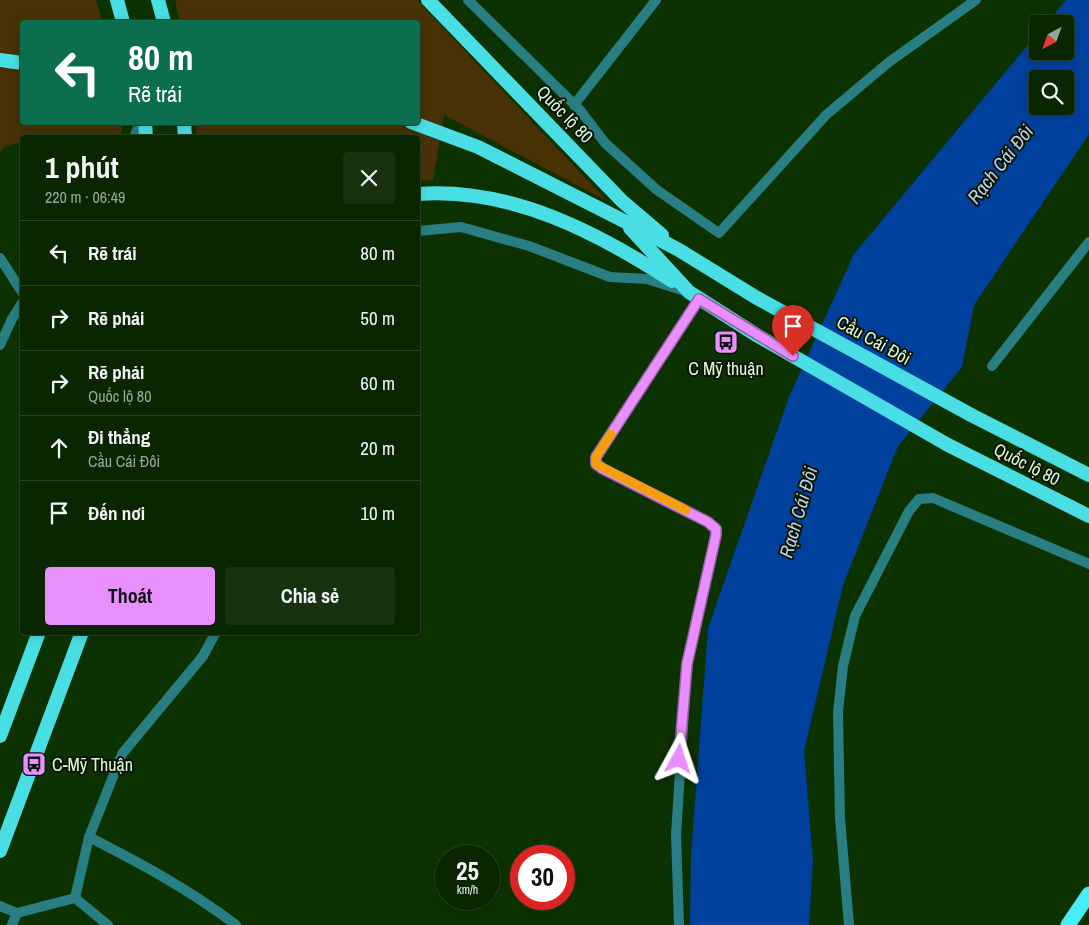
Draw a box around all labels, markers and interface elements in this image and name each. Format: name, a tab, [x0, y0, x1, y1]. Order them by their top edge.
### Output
north arrow	[1029, 15, 1074, 60]
map controls	[1029, 15, 1074, 115]
text: 80 m	[128, 34, 193, 81]
icon: left	[45, 40, 110, 105]
button: search	[1029, 70, 1074, 115]
text: Rẽ trái	[128, 79, 182, 109]
street label: Quốc lộ 80	[531, 80, 599, 148]
water label: Rạch Cái Đôi	[961, 119, 1039, 209]
text: 1 phút	[45, 147, 119, 187]
button: close	[343, 152, 395, 204]
text: 220 m · 06:49	[45, 186, 125, 208]
icon: left	[45, 239, 73, 267]
text: Rẽ trái	[88, 240, 137, 266]
text: 80 m	[360, 240, 395, 266]
icon: right	[45, 304, 73, 332]
text: Rẽ phải	[88, 305, 144, 331]
text: 50 m	[360, 305, 395, 331]
pin	[772, 305, 814, 356]
street label: Cầu Cái Đôi	[832, 309, 916, 371]
icon: arrive	[779, 312, 807, 340]
bus stop icon: C Mỹ thuận	[713, 329, 739, 355]
place label: C Mỹ thuận	[688, 356, 764, 381]
text: Rẽ phải	[88, 359, 144, 385]
icon: right	[45, 369, 73, 397]
text: 60 m	[360, 370, 395, 396]
text: Quốc lộ 80	[88, 385, 151, 407]
text: Đi thẳng	[88, 424, 150, 450]
icon: ahead	[45, 434, 73, 462]
text: 20 m	[360, 435, 395, 461]
street label: Quốc lộ 80	[990, 437, 1064, 491]
text: Cầu Cái Đôi	[88, 450, 160, 472]
water label: Rạch Cái Đôi	[773, 463, 824, 561]
icon: arrive	[45, 499, 73, 527]
text: Đến nơi	[88, 500, 145, 526]
text: 10 m	[360, 500, 395, 526]
button: Thoát	[45, 567, 215, 625]
button: Chia sẻ	[225, 567, 395, 625]
position arrow	[652, 732, 704, 784]
bus stop icon: C-Mỹ Thuận	[21, 751, 47, 777]
place label: C-Mỹ Thuận	[52, 752, 133, 777]
speed limit sign: 30	[510, 845, 575, 910]
text: 25	[456, 854, 479, 888]
text: km/h	[457, 882, 478, 898]

